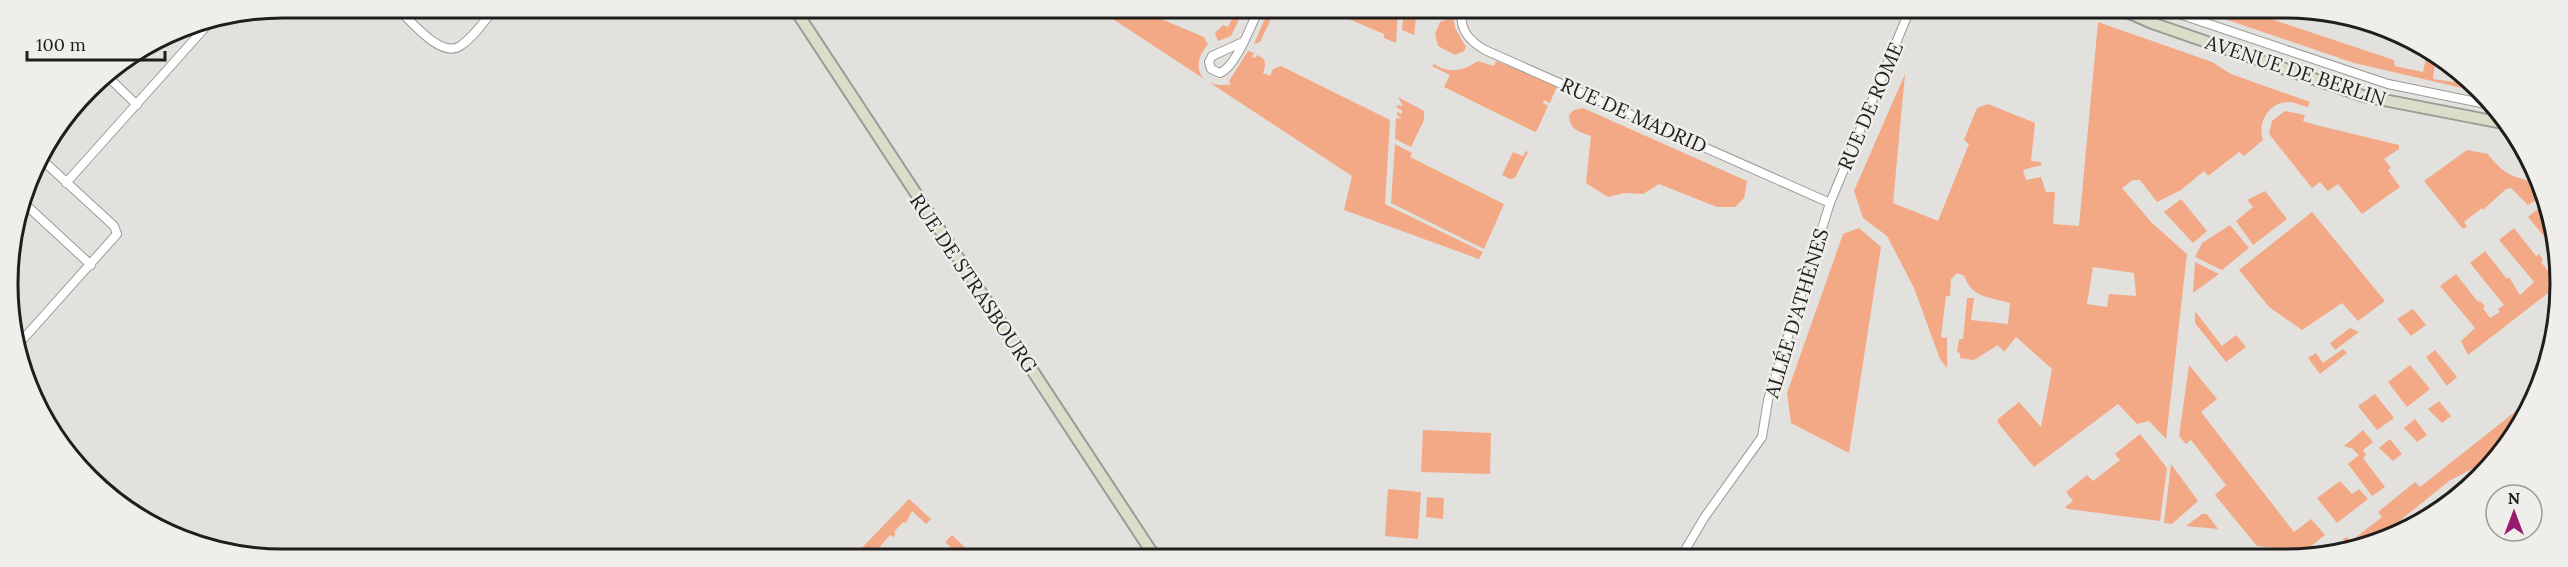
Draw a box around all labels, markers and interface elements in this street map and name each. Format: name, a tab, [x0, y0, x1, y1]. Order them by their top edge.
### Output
scale bar	[27, 24, 165, 62]
street label: AVENUE DE BERLIN	[2202, 29, 2389, 111]
text: 100 m	[36, 33, 86, 56]
street label: RUE DE ROME	[1832, 38, 1908, 174]
street label: RUE DE MADRID	[1557, 72, 1711, 158]
street label: RUE DE STRASBOURG	[905, 189, 1043, 377]
street label: ALLÉE D'ATHÈNES	[1758, 225, 1834, 402]
north arrow	[2484, 483, 2544, 543]
text: N	[2508, 488, 2520, 508]

